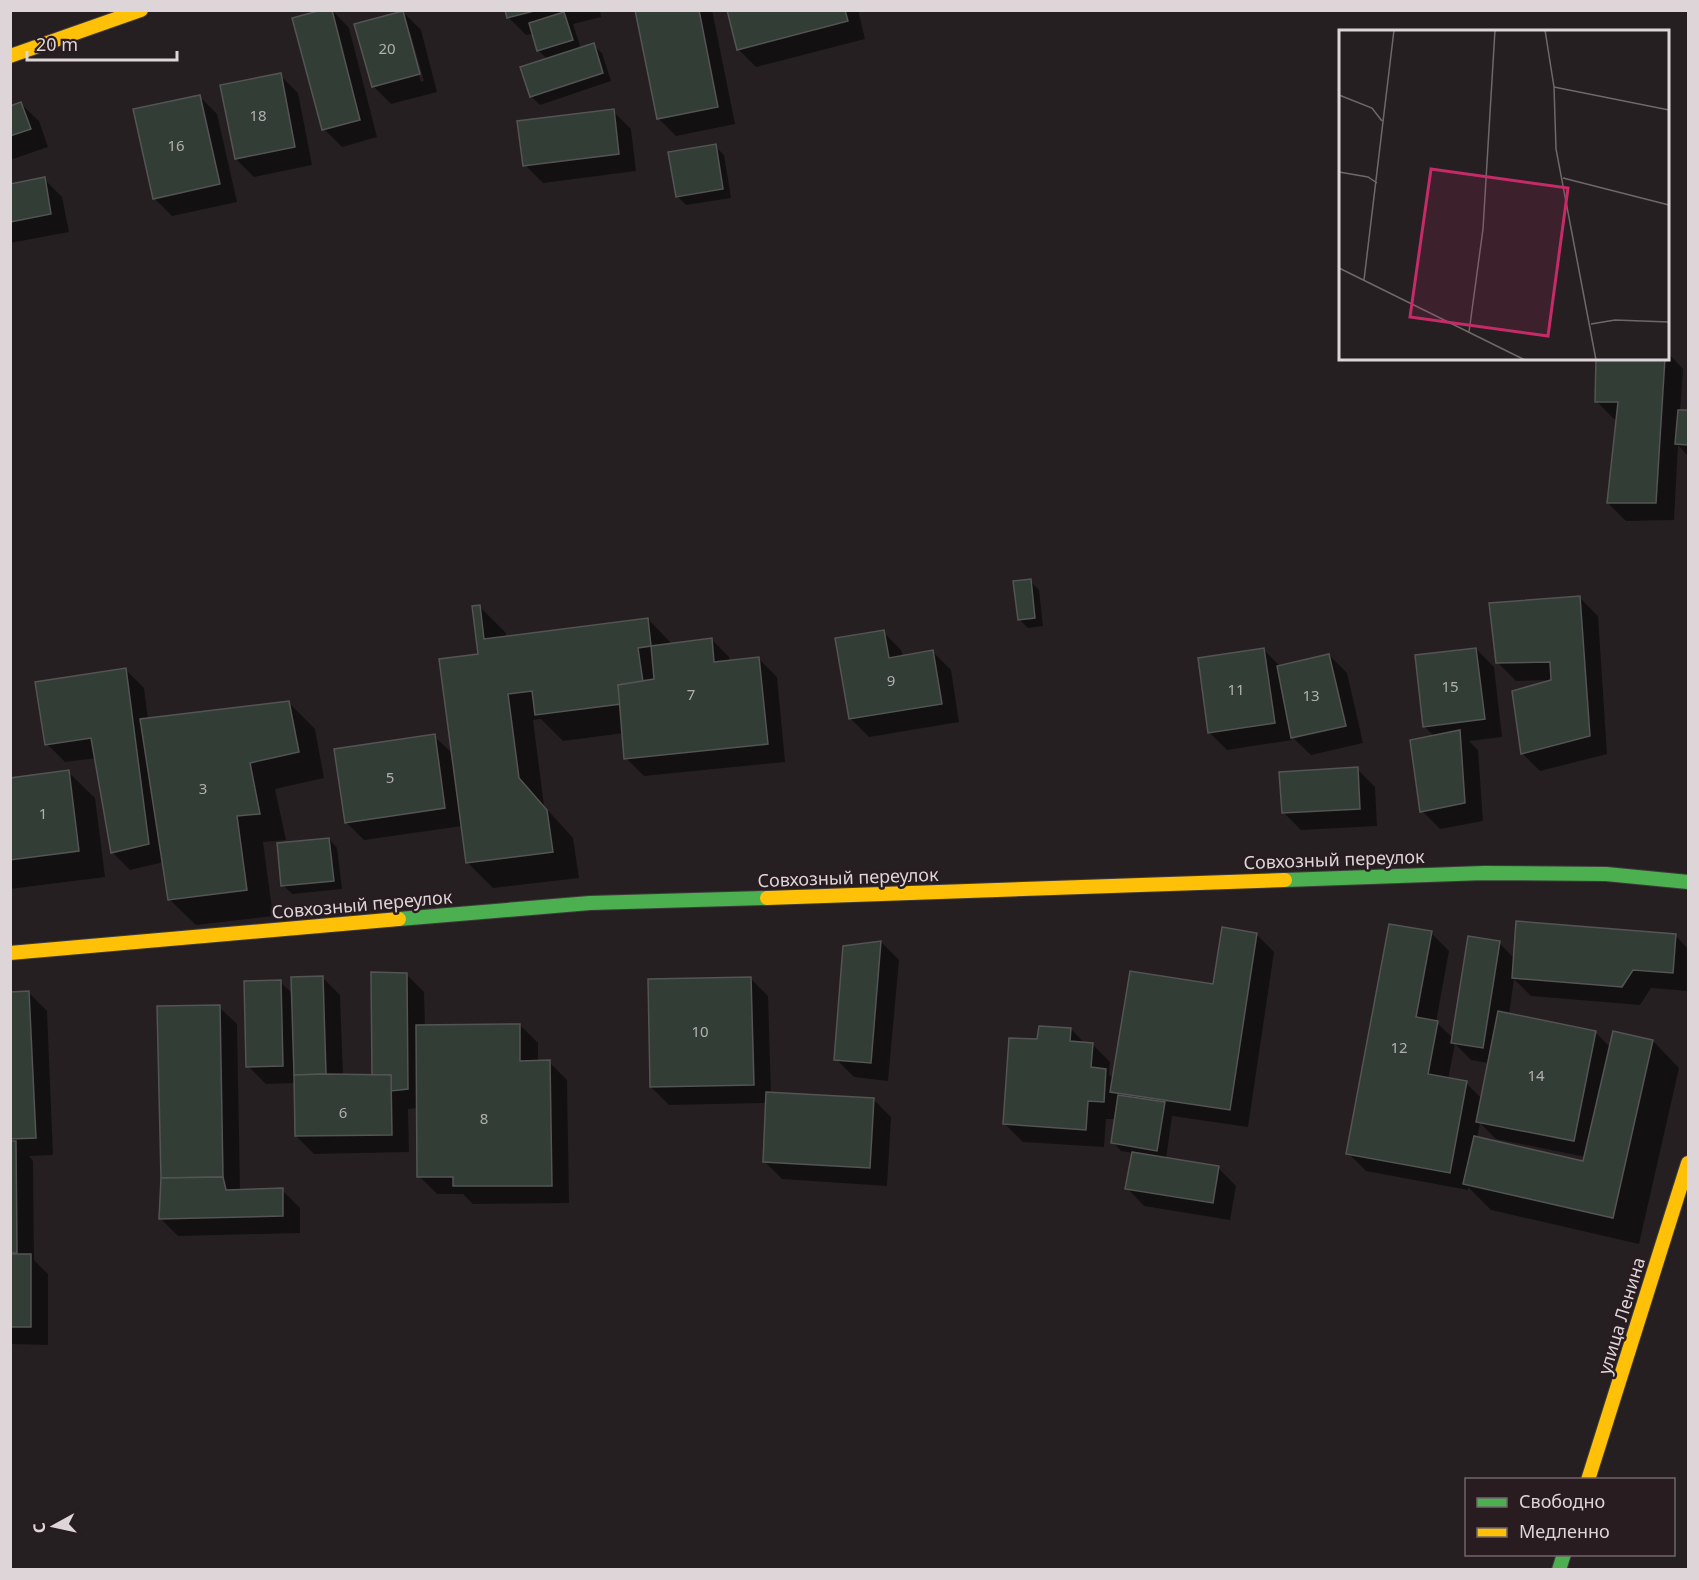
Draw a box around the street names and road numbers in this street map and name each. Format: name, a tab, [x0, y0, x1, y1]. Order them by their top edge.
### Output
street label: Совхозный переулок	[1243, 844, 1425, 874]
street label: Совхозный переулок	[757, 862, 939, 892]
street label: Совхозный переулок	[271, 884, 454, 924]
street label: улица Ленина	[1592, 1254, 1650, 1377]

